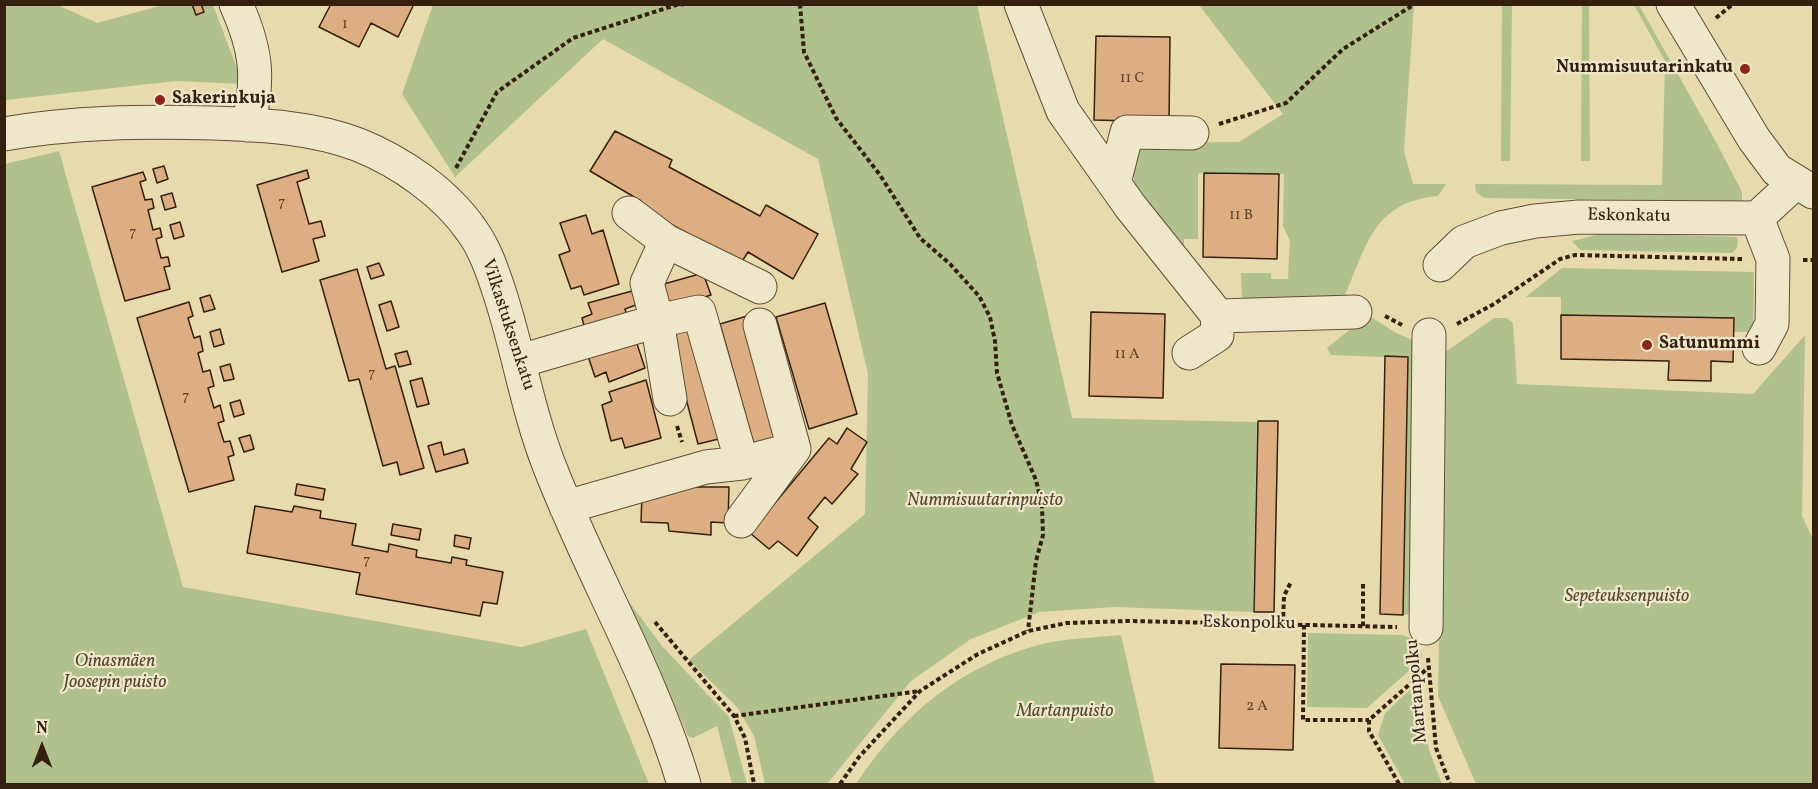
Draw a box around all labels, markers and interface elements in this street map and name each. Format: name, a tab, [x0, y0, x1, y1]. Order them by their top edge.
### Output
house number: 1	[342, 16, 348, 34]
place label: Nummisuutarinkatu	[1556, 58, 1733, 80]
marker: Nummisuutarinkatu	[1738, 62, 1752, 76]
house number: 11 C	[1120, 70, 1144, 88]
place label: Sakerinkuja	[172, 89, 276, 111]
marker: Sakerinkuja	[153, 93, 167, 107]
house number: 7	[278, 194, 286, 212]
street label: Eskonkatu	[1587, 205, 1671, 229]
house number: 11 B	[1229, 207, 1253, 225]
house number: 7	[129, 224, 137, 242]
street label: Vilkastuksenkatu	[476, 257, 538, 393]
place label: Satunummi	[1659, 334, 1760, 356]
marker: Satunummi	[1640, 338, 1654, 352]
house number: 11 A	[1114, 346, 1140, 364]
house number: 7	[368, 365, 376, 383]
house number: 7	[182, 388, 190, 406]
park label: Nummisuutarinpuisto	[907, 491, 1063, 513]
house number: 7	[363, 552, 371, 570]
park label: Sepeteuksenpuisto	[1565, 587, 1689, 609]
street label: Eskonpolku	[1202, 612, 1296, 636]
street label: Martanpolku	[1403, 638, 1433, 744]
park label: Oinasmäen Joosepin puisto	[64, 652, 166, 694]
house number: 2 A	[1246, 698, 1268, 716]
park label: Martanpuisto	[1016, 702, 1114, 724]
north arrow	[12, 717, 72, 777]
text: N	[36, 718, 48, 740]

